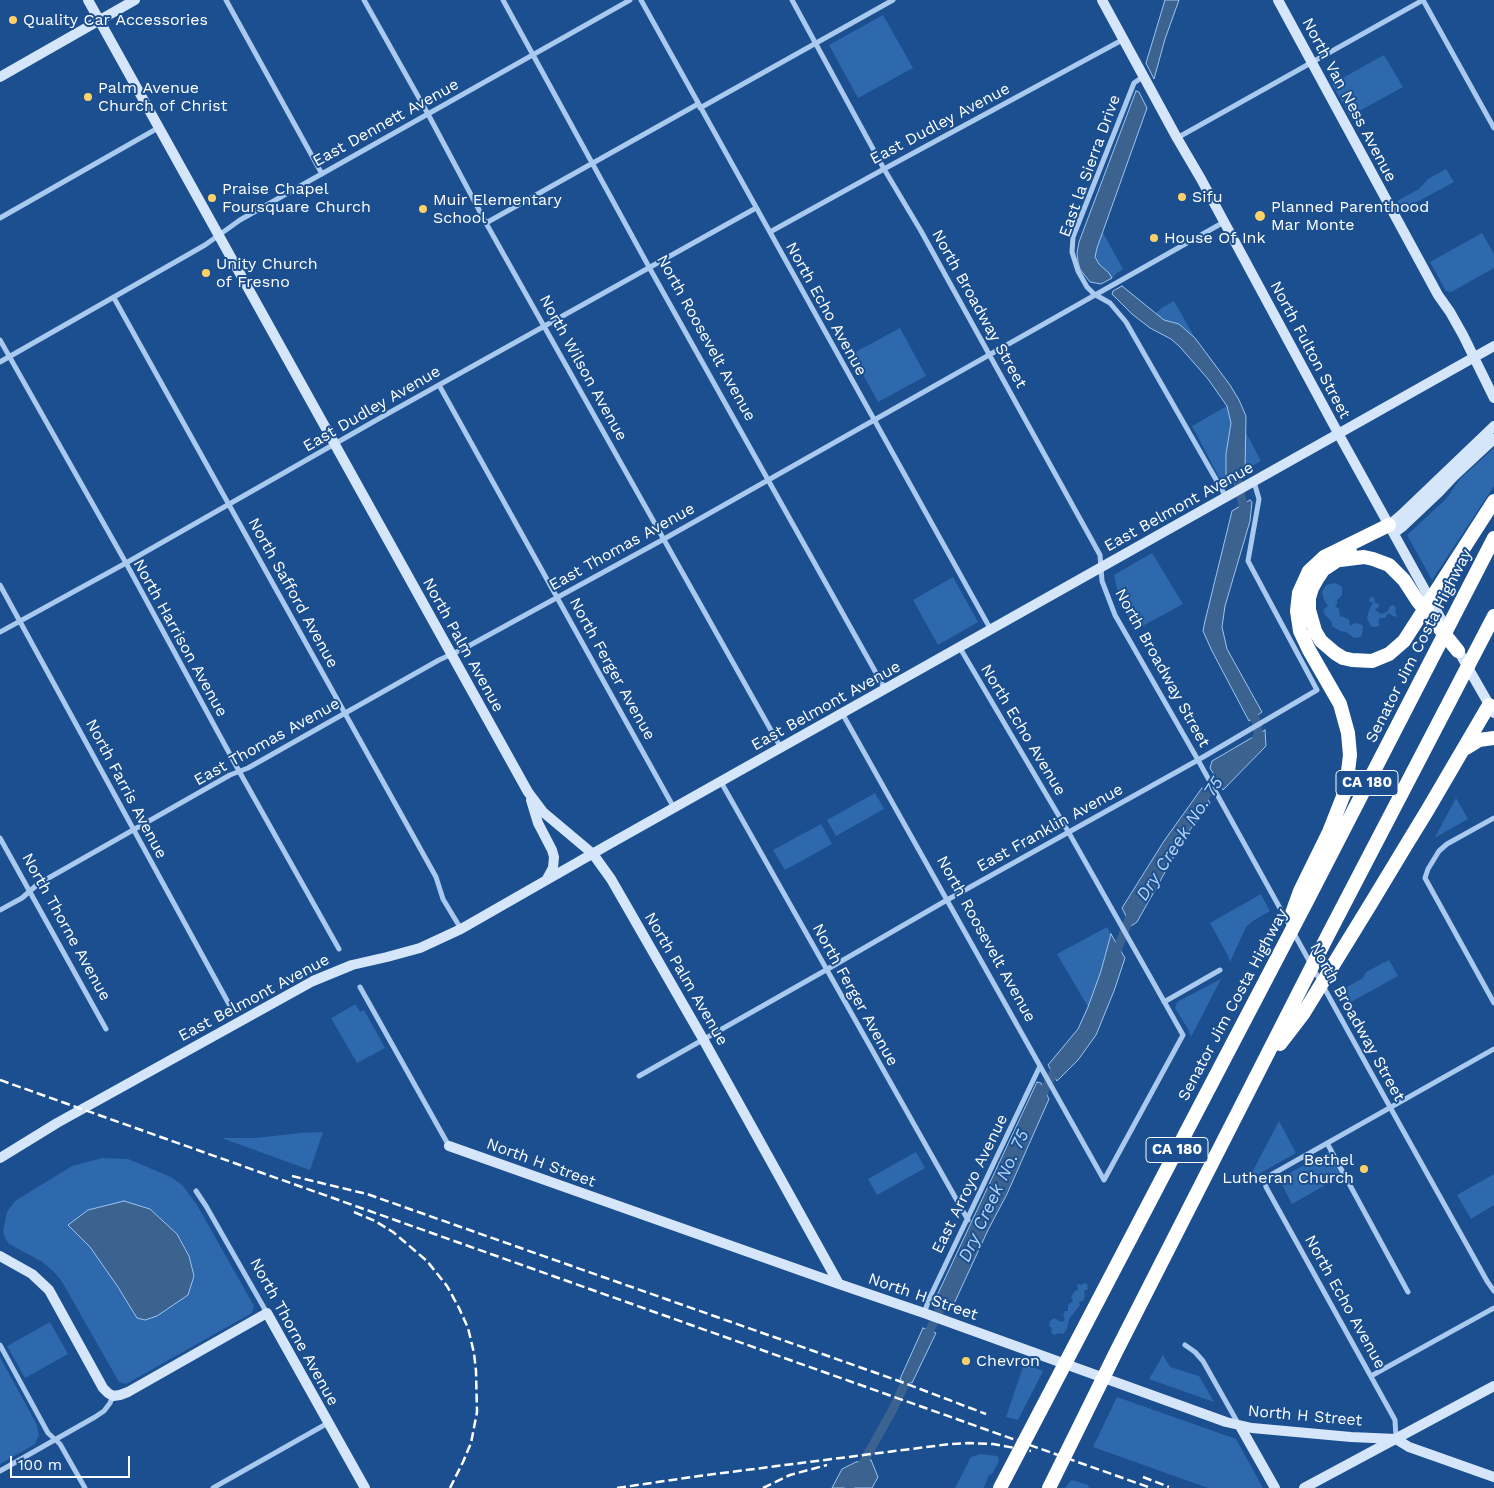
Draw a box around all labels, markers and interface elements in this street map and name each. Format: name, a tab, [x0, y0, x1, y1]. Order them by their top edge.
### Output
place label: Quality Car Accessories	[23, 10, 208, 30]
marker: Quality Car Accessories	[7, 14, 19, 26]
street label: North Van Ness Avenue	[1298, 15, 1400, 185]
street label: East Dennett Avenue	[310, 75, 462, 171]
place label: Palm Avenue Church of Christ	[98, 78, 227, 116]
street label: East Dudley Avenue	[867, 79, 1013, 169]
marker: Palm Avenue Church of Christ	[82, 91, 94, 103]
street label: East la Sierra Drive	[1055, 92, 1125, 240]
place label: Praise Chapel Foursquare Church	[222, 179, 371, 217]
place label: Sifu	[1192, 187, 1223, 207]
place label: Muir Elementary School	[433, 190, 562, 228]
marker: Sifu	[1176, 191, 1188, 203]
marker: Praise Chapel Foursquare Church	[206, 192, 218, 204]
place label: Planned Parenthood Mar Monte	[1271, 197, 1429, 235]
marker: Muir Elementary School	[417, 203, 429, 215]
marker: Planned Parenthood Mar Monte	[1253, 209, 1267, 223]
street label: North Broadway Street	[927, 226, 1031, 392]
place label: House Of Ink	[1164, 228, 1266, 248]
marker: House Of Ink	[1148, 232, 1160, 244]
street label: North Echo Avenue	[781, 239, 871, 379]
street label: North Roosevelt Avenue	[652, 251, 760, 425]
place label: Unity Church of Fresno	[216, 254, 318, 292]
marker: Unity Church of Fresno	[200, 267, 212, 279]
street label: North Fulton Street	[1266, 278, 1354, 422]
street label: North Wilson Avenue	[535, 292, 631, 444]
street label: East Dudley Avenue	[300, 362, 444, 456]
street label: East Belmont Avenue	[1101, 458, 1257, 556]
street label: East Thomas Avenue	[546, 499, 698, 595]
street label: North Safford Avenue	[244, 515, 342, 671]
street label: Senator Jim Costa Highway	[1362, 546, 1476, 746]
street label: North Harrison Avenue	[129, 556, 231, 720]
street label: North Palm Avenue	[418, 575, 508, 715]
street label: North Broadway Street	[1110, 585, 1214, 751]
street label: North Ferger Avenue	[565, 594, 659, 744]
street label: East Belmont Avenue	[748, 657, 904, 755]
street label: North Echo Avenue	[976, 661, 1070, 799]
street label: East Thomas Avenue	[191, 694, 343, 790]
street label: North Farris Avenue	[81, 716, 171, 862]
road number: CA 180	[1336, 770, 1398, 796]
water label: Dry Creek No. 75	[1132, 773, 1228, 905]
street label: East Franklin Avenue	[973, 780, 1127, 876]
street label: North Thorne Avenue	[17, 850, 115, 1004]
street label: North Roosevelt Avenue	[932, 852, 1040, 1026]
street label: Senator Jim Costa Highway	[1174, 906, 1292, 1104]
street label: North Palm Avenue	[640, 909, 732, 1049]
street label: North Ferger Avenue	[808, 920, 902, 1070]
street label: North Broadway Street	[1305, 939, 1409, 1105]
street label: East Belmont Avenue	[175, 950, 333, 1046]
street label: East Arroyo Avenue	[928, 1111, 1012, 1257]
water label: Dry Creek No. 75	[954, 1126, 1034, 1266]
street label: North H Street	[484, 1134, 598, 1192]
road number: CA 180	[1146, 1138, 1208, 1162]
place label: Bethel Lutheran Church	[1222, 1150, 1354, 1188]
marker: Bethel Lutheran Church	[1358, 1163, 1370, 1175]
street label: North Echo Avenue	[1300, 1232, 1390, 1372]
street label: North Thorne Avenue	[245, 1255, 343, 1409]
street label: North H Street	[866, 1269, 980, 1325]
place label: Chevron	[976, 1351, 1040, 1371]
marker: Chevron	[960, 1355, 972, 1367]
street label: North H Street	[1247, 1401, 1363, 1431]
scale bar	[12, 1446, 132, 1478]
text: 100 m	[18, 1456, 62, 1474]

